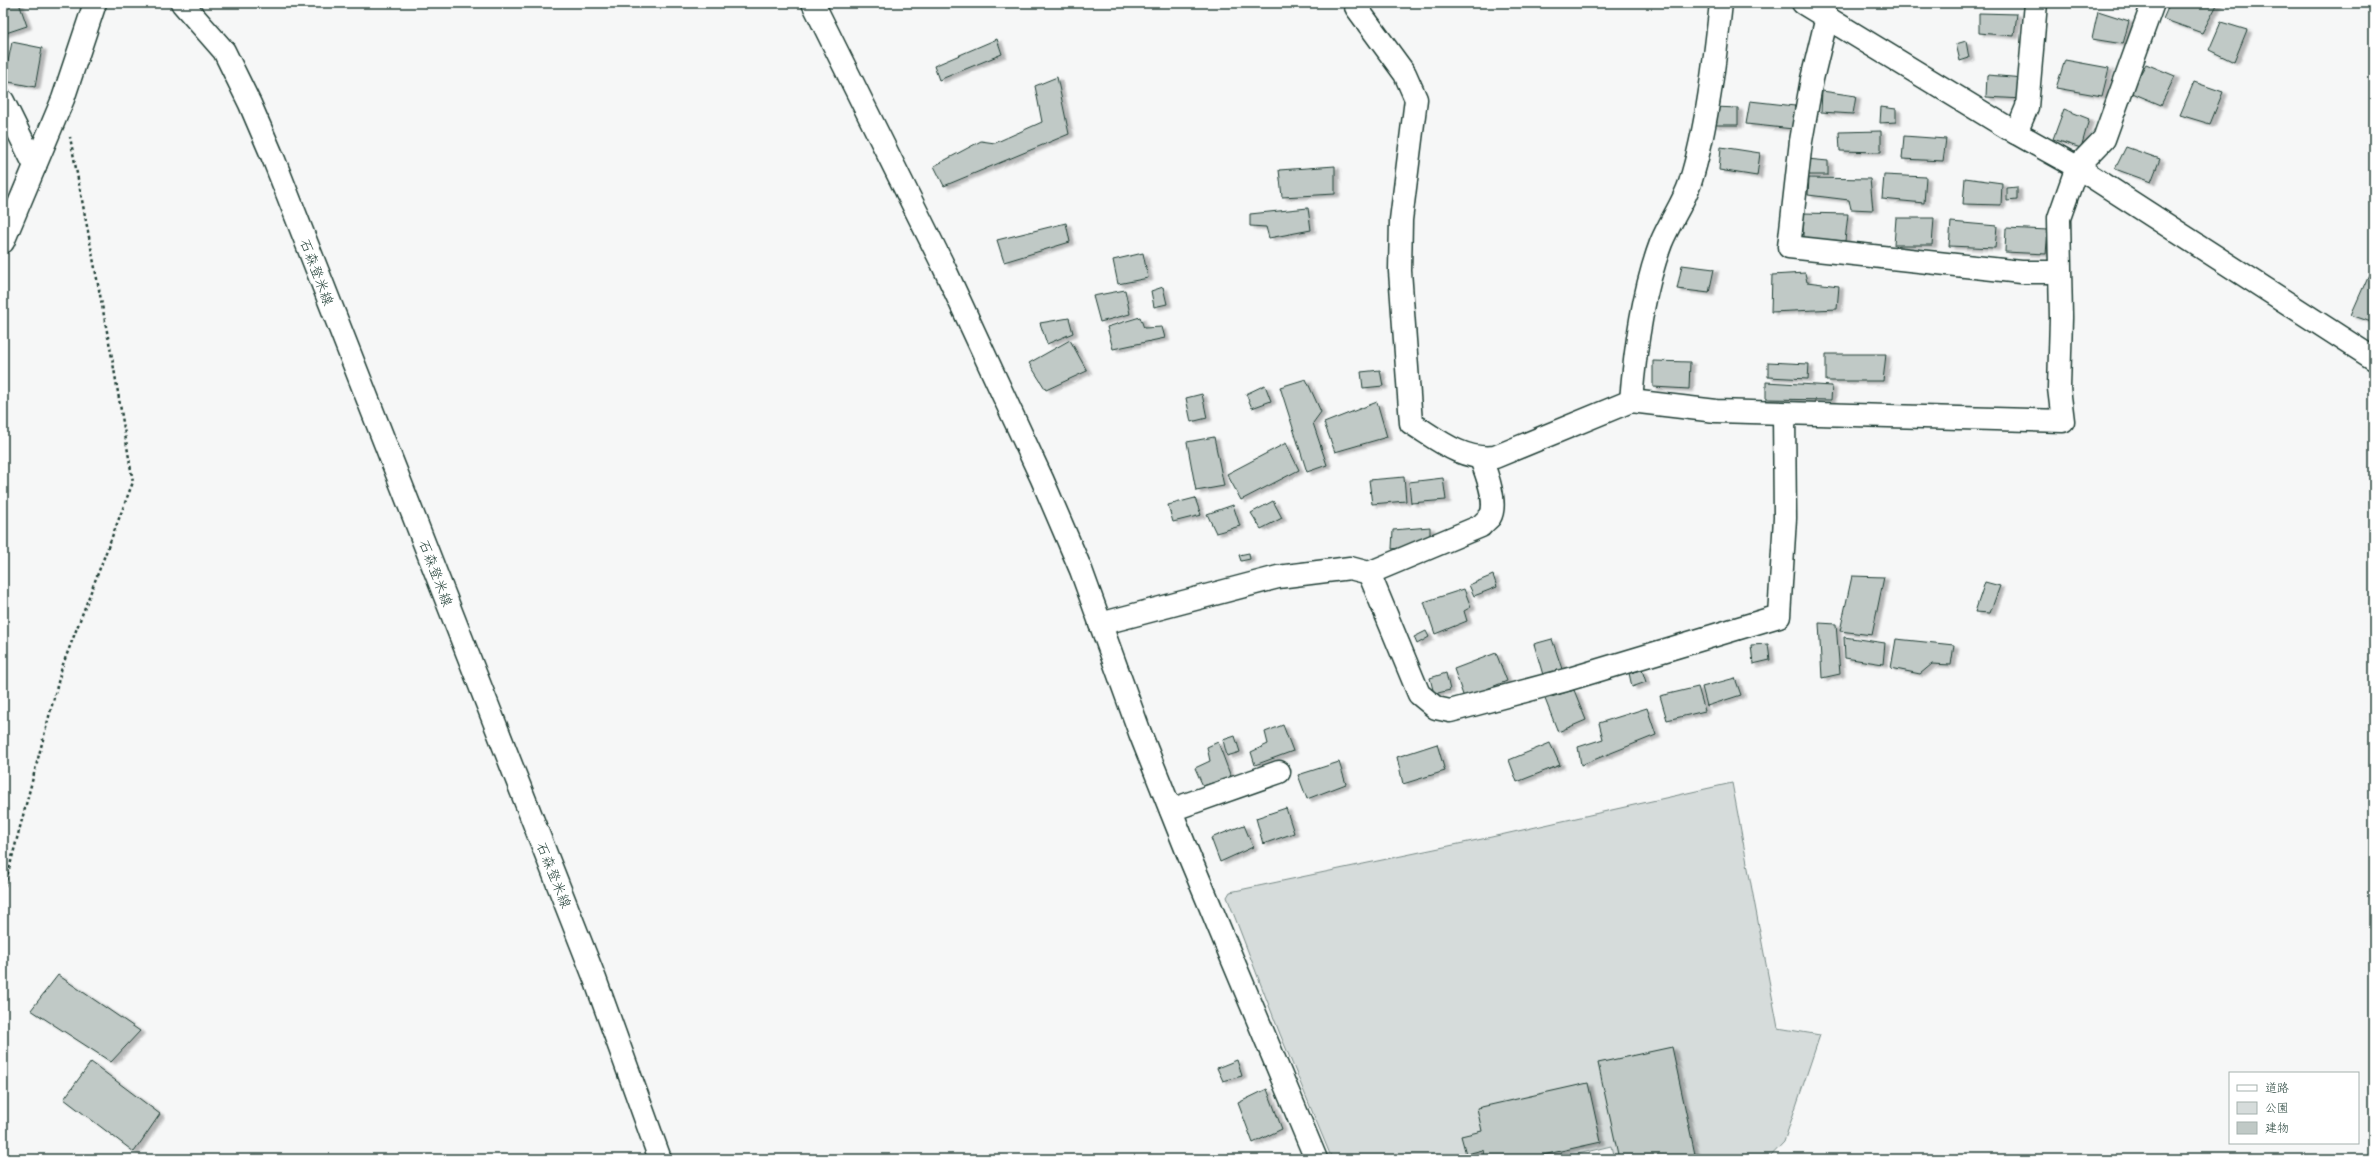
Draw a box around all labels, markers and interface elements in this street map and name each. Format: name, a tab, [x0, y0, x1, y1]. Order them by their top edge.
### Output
street label: 石森登米線	[295, 236, 337, 308]
street label: 石森登米線	[414, 537, 456, 609]
street label: 石森登米線	[532, 840, 575, 911]
legend	[2229, 1072, 2359, 1144]
text: 道路	[2265, 1081, 2289, 1097]
text: 公園	[2265, 1101, 2289, 1117]
text: 建物	[2265, 1121, 2289, 1137]

